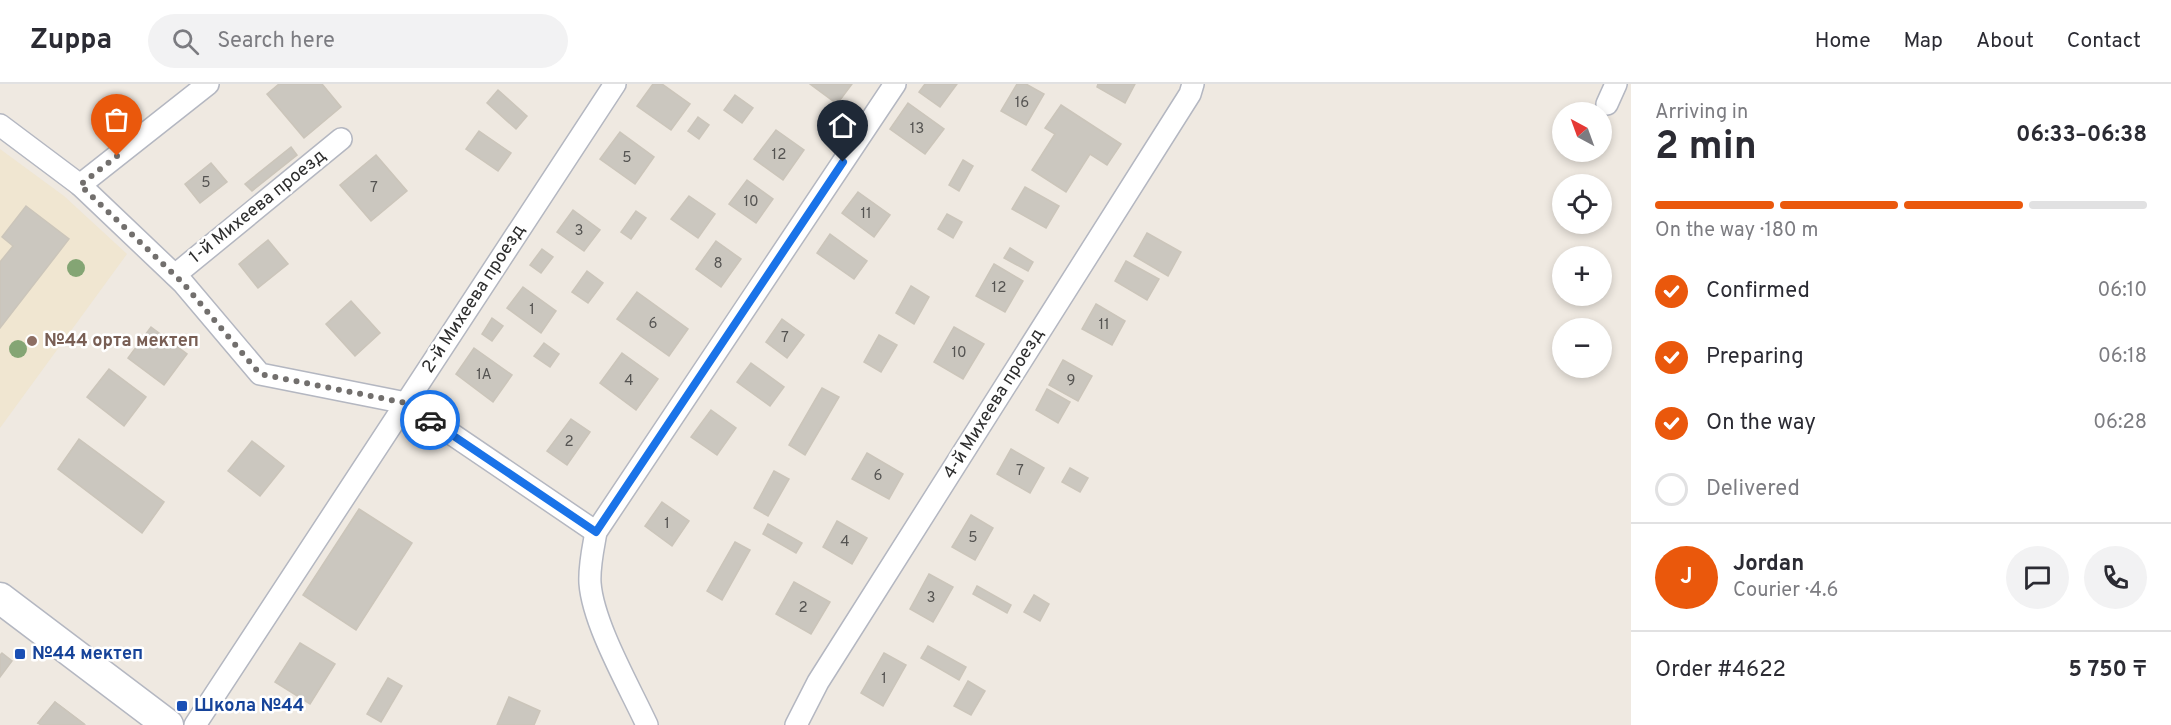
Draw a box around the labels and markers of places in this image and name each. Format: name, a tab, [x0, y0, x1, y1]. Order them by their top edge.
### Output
pin	[91, 94, 142, 156]
pin	[817, 100, 868, 162]
place label: №44 орта мектеп	[44, 330, 199, 353]
marker: №44 орта мектеп	[25, 334, 39, 348]
place label: №44 мектеп	[32, 643, 143, 666]
marker: №44 мектеп	[13, 647, 27, 661]
place label: Школа №44	[194, 695, 304, 718]
marker: Школа №44	[175, 699, 189, 713]

